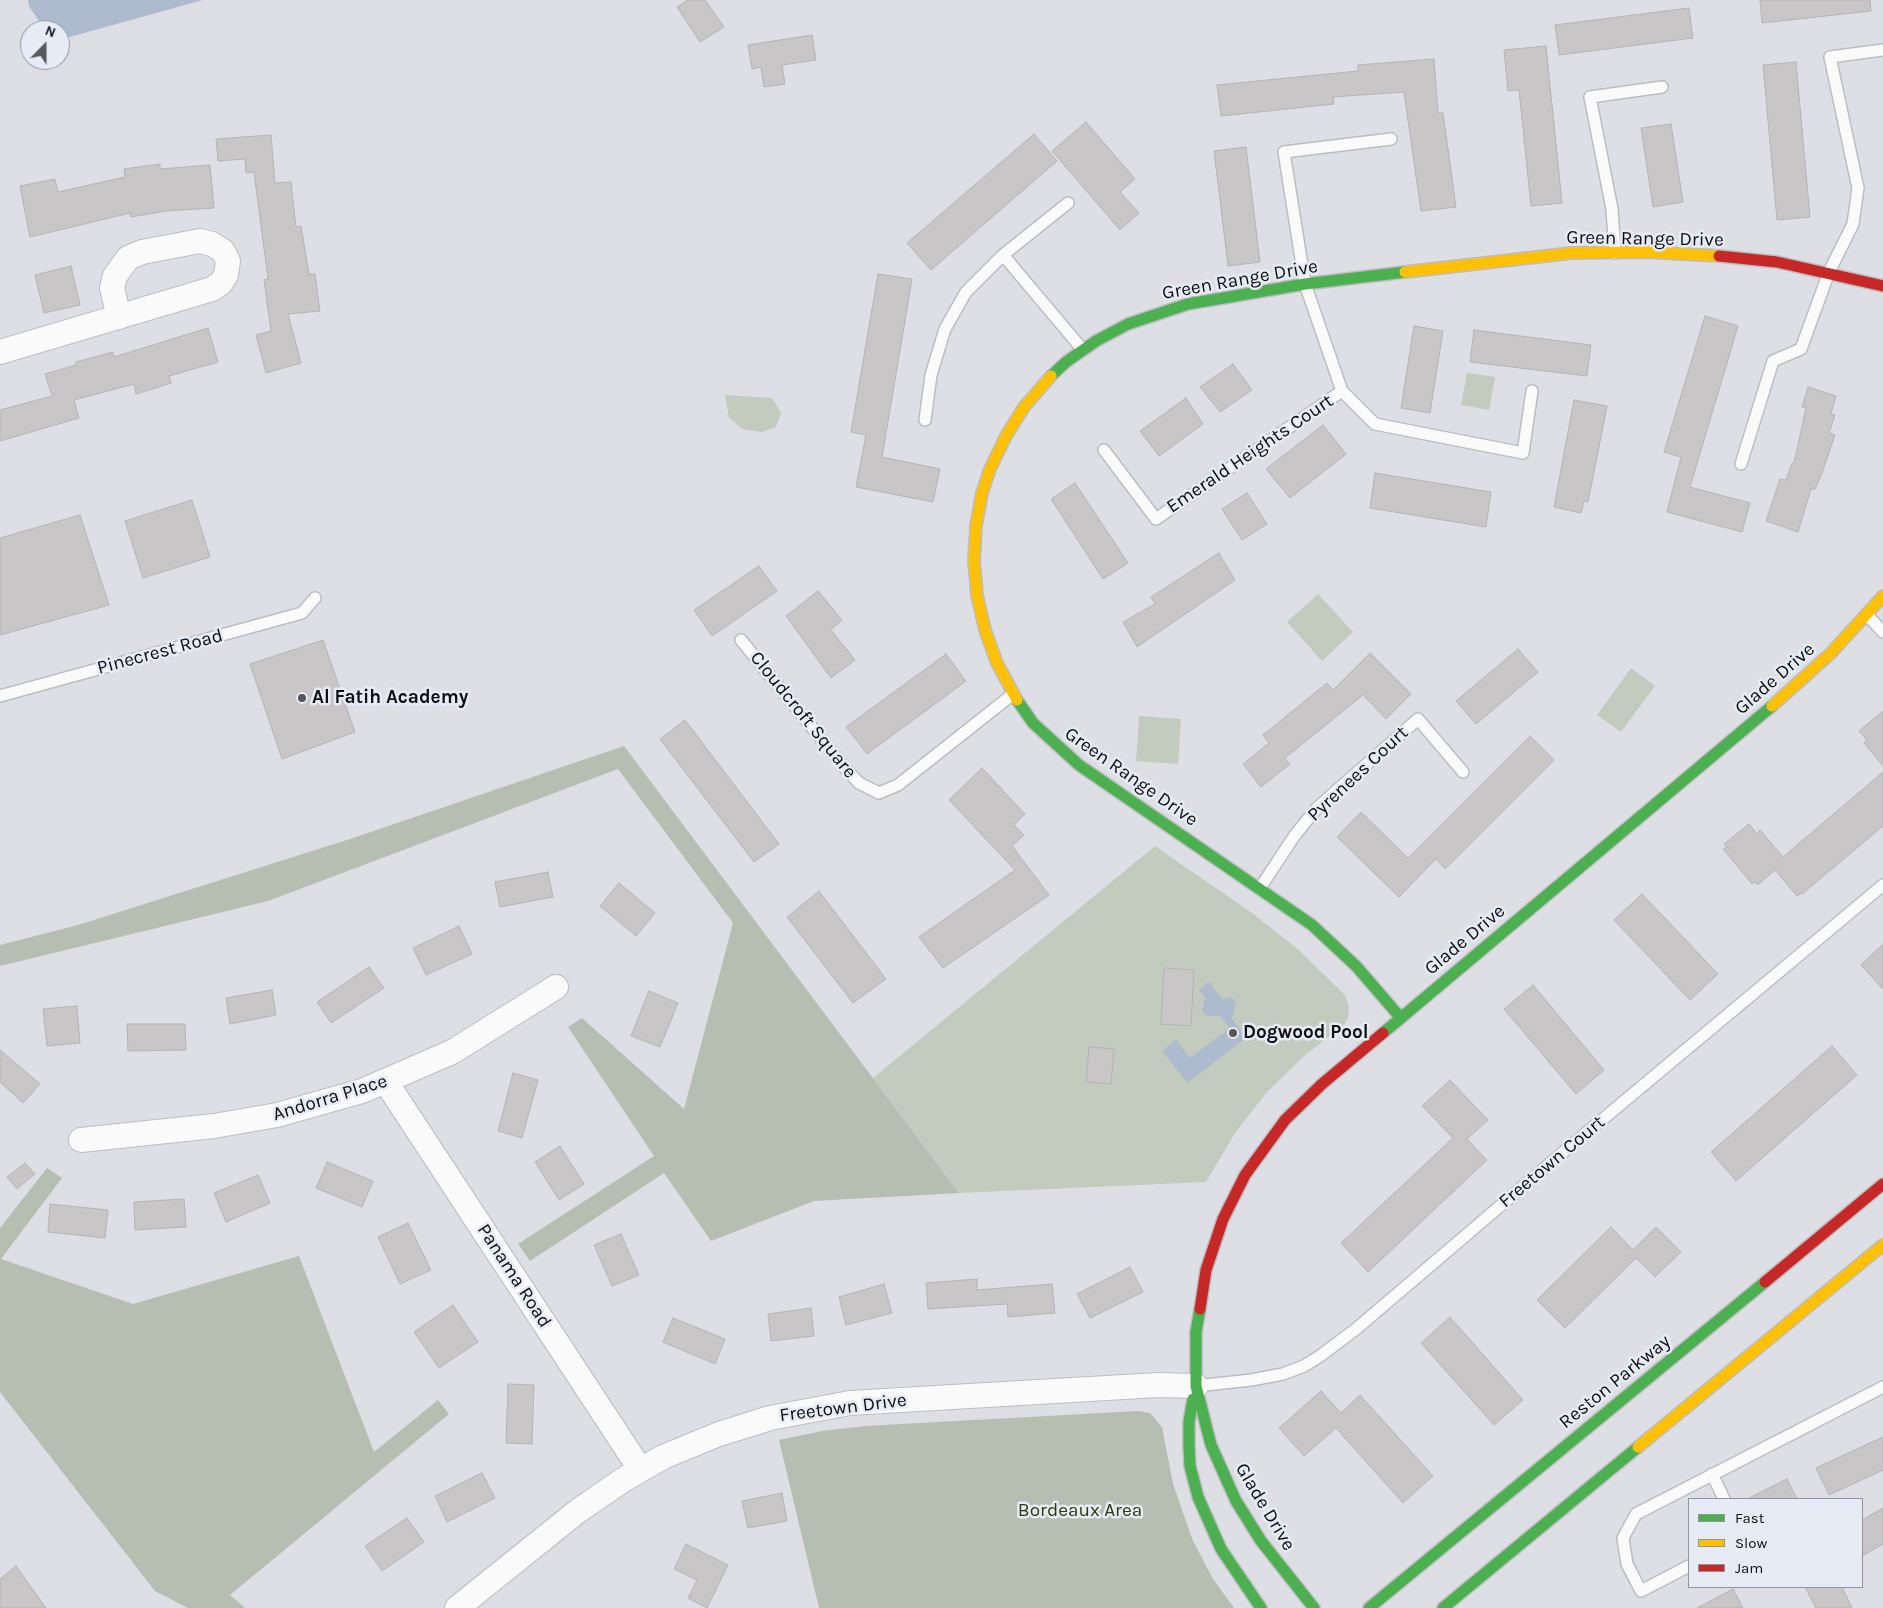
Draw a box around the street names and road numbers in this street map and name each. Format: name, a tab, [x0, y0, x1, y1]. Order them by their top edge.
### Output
street label: Green Range Drive	[1566, 226, 1724, 252]
street label: Green Range Drive	[1160, 255, 1320, 305]
street label: Emerald Heights Court	[1162, 390, 1338, 518]
street label: Pinecrest Road	[95, 624, 225, 680]
street label: Glade Drive	[1731, 638, 1819, 720]
street label: Cloudcroft Square	[745, 647, 861, 783]
street label: Green Range Drive	[1060, 722, 1202, 832]
street label: Pyrenees Court	[1303, 722, 1413, 826]
street label: Glade Drive	[1420, 900, 1510, 980]
street label: Andorra Place	[270, 1070, 390, 1126]
street label: Freetown Court	[1494, 1111, 1610, 1213]
street label: Panama Road	[472, 1220, 556, 1332]
street label: Reston Parkway	[1555, 1330, 1675, 1434]
street label: Freetown Drive	[778, 1389, 908, 1427]
street label: Glade Drive	[1230, 1459, 1300, 1555]

